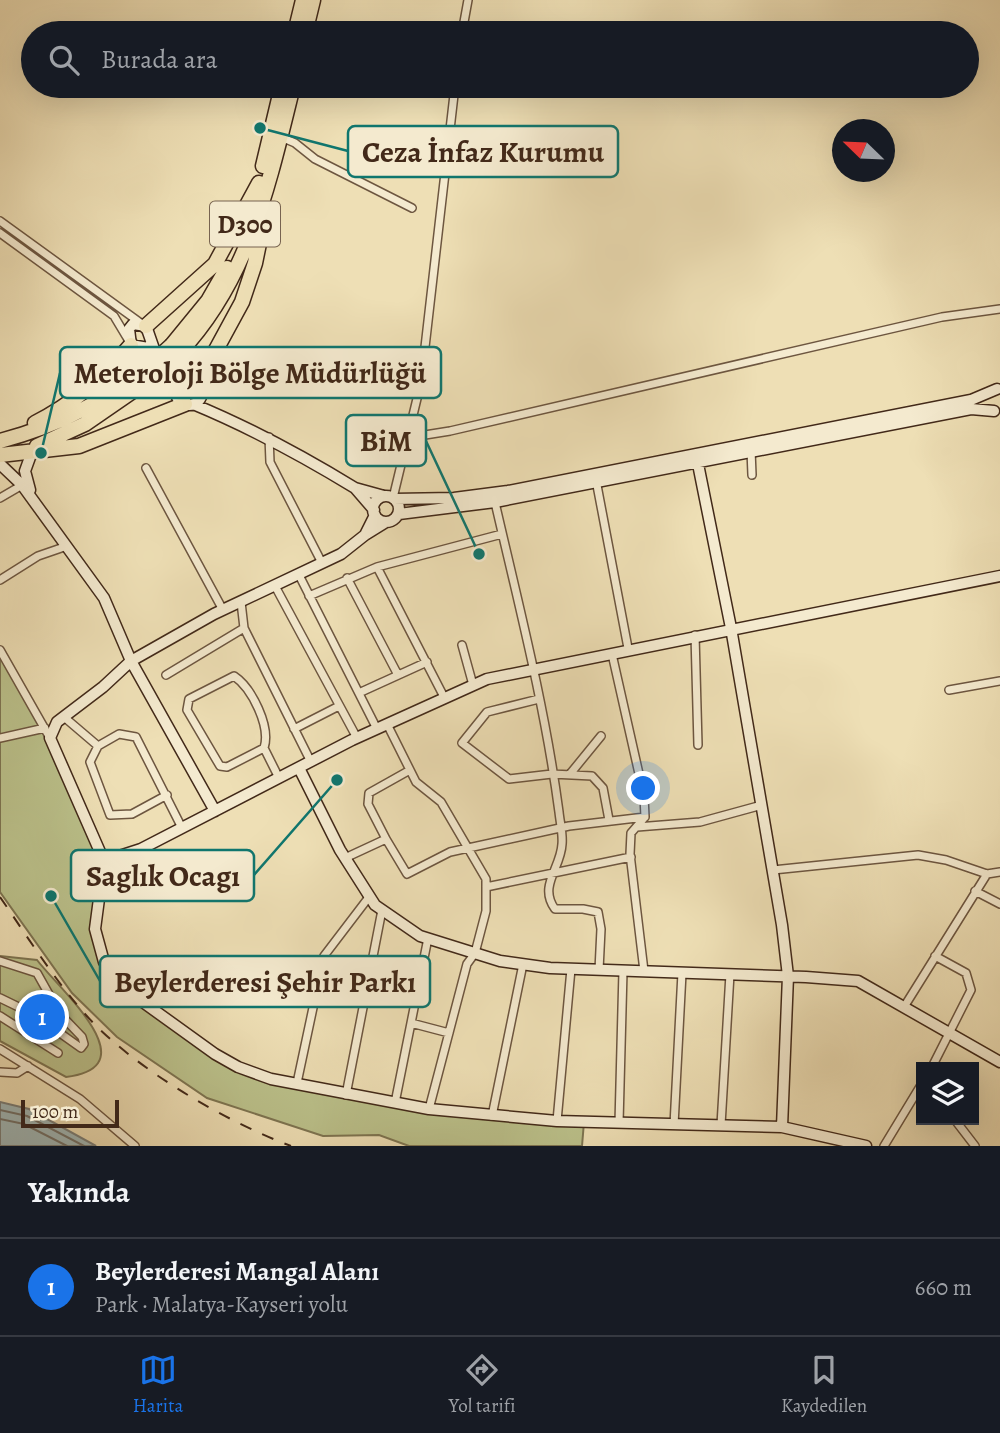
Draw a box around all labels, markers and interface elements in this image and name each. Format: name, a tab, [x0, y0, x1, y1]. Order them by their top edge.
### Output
search box	[21, 21, 979, 98]
icon: search	[45, 41, 83, 79]
text: Burada ara	[101, 42, 218, 77]
north arrow	[832, 119, 895, 182]
callout: Ceza İnfaz Kurumu	[348, 126, 618, 177]
text: Ceza İnfaz Kurumu	[362, 132, 605, 172]
road number: D300	[210, 202, 280, 246]
callout: Meteroloji Bölge Müdürlüğü	[60, 347, 441, 398]
text: Meteroloji Bölge Müdürlüğü	[73, 353, 427, 393]
callout: BiM	[346, 415, 426, 466]
text: BiM	[360, 421, 412, 461]
your location	[626, 771, 660, 805]
callout: Saglık Ocagı	[71, 850, 254, 901]
text: Saglık Ocagı	[86, 856, 240, 896]
callout: Beylerderesi Şehir Parkı	[100, 956, 430, 1007]
text: Beylerderesi Şehir Parkı	[114, 962, 416, 1002]
pin: 1	[19, 991, 65, 1043]
map controls	[916, 1062, 979, 1125]
button: layers	[916, 1062, 979, 1125]
scale bar	[21, 1097, 119, 1129]
text: 100 m	[32, 1099, 78, 1125]
text: Yakında	[28, 1172, 130, 1212]
text: Beylerderesi Mangal Alanı	[95, 1254, 379, 1289]
text: 1	[47, 1272, 55, 1303]
text: 660 m	[915, 1272, 972, 1303]
text: Park · Malatya-Kayseri yolu	[95, 1289, 348, 1320]
tab: Harita	[133, 1351, 183, 1419]
tab: Yol tarifi	[449, 1351, 516, 1419]
tab: Kaydedilen	[781, 1351, 867, 1419]

